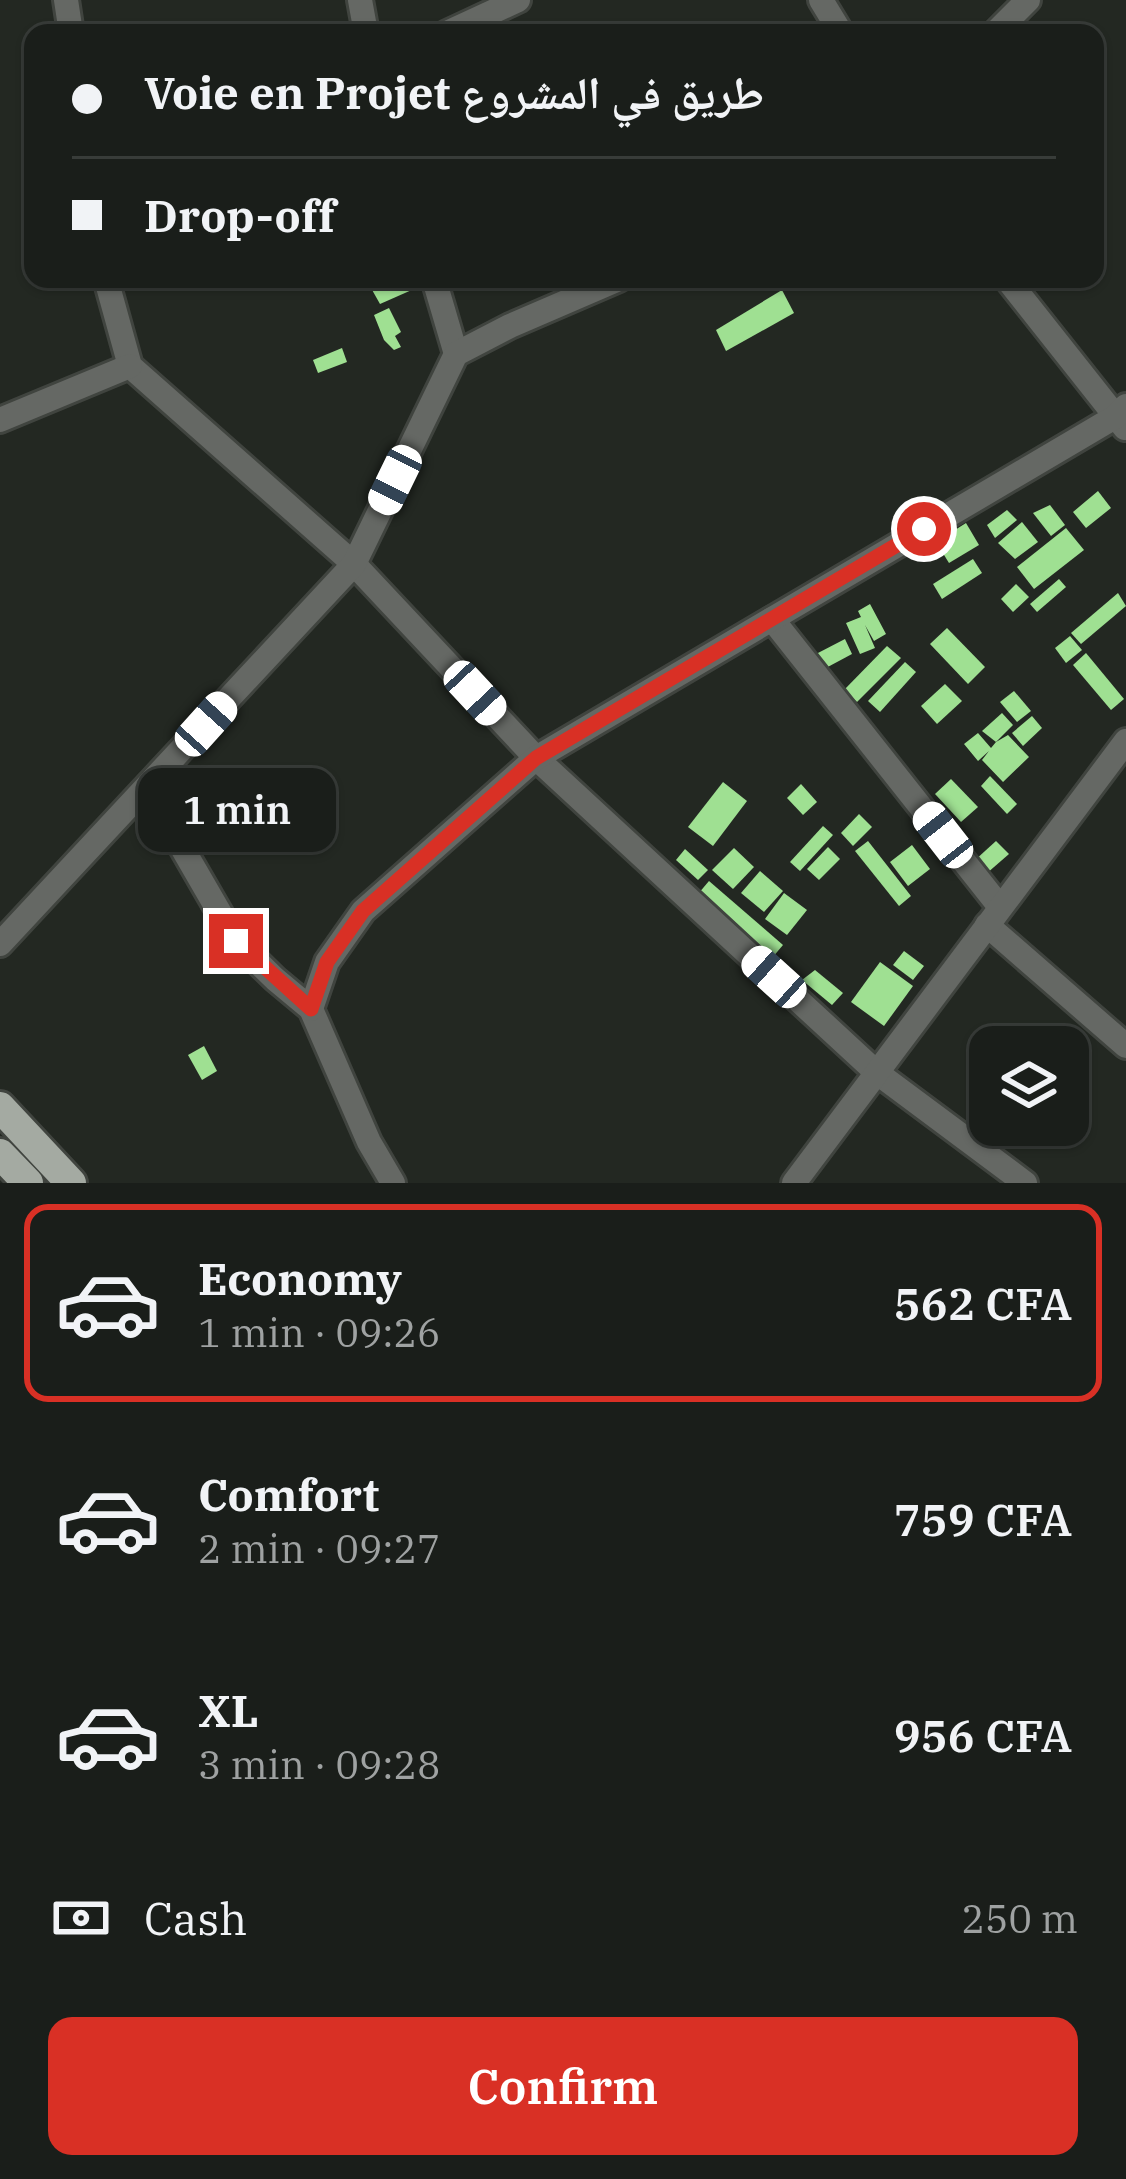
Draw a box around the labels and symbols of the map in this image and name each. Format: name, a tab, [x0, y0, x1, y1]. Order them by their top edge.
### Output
car	[363, 440, 427, 520]
route start	[897, 502, 951, 556]
car	[437, 654, 513, 732]
car	[169, 685, 243, 763]
callout: 1 min	[137, 767, 335, 851]
car	[907, 796, 979, 874]
route end	[209, 914, 263, 968]
car	[735, 940, 813, 1014]

